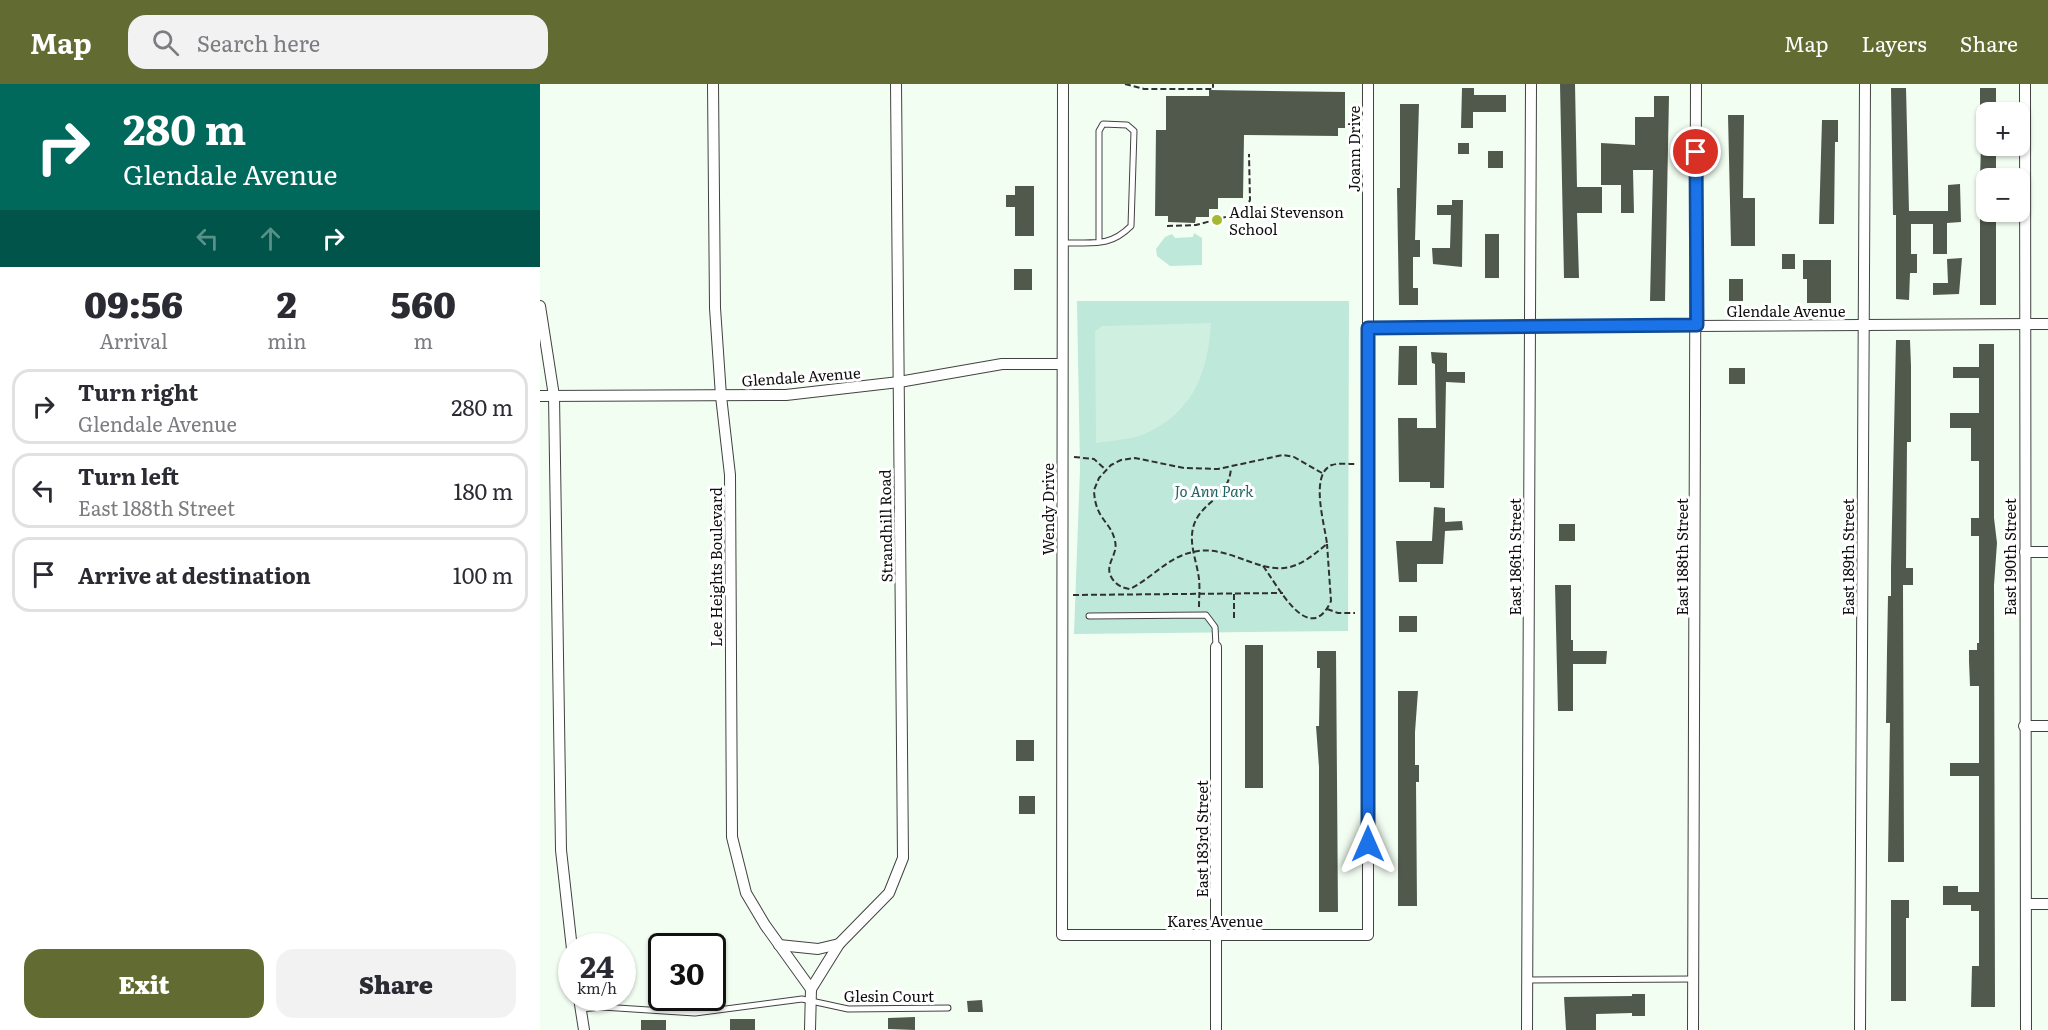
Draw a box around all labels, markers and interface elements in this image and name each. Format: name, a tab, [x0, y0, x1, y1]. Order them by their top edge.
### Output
search box	[128, 15, 548, 69]
text: Map	[30, 21, 92, 63]
icon: search	[149, 26, 182, 59]
text: Search here	[197, 26, 320, 59]
text: Map	[1784, 27, 1829, 58]
text: Layers	[1862, 27, 1927, 58]
text: Share	[1960, 27, 2018, 58]
text: 280 m	[123, 96, 246, 158]
map controls	[1976, 102, 2030, 222]
button: +	[1976, 102, 2030, 156]
street label: Joann Drive	[1342, 105, 1365, 192]
icon: right	[24, 108, 102, 186]
pin	[1670, 126, 1721, 177]
icon: arrive	[1679, 135, 1712, 168]
text: Glendale Avenue	[123, 153, 338, 193]
button: −	[1976, 168, 2030, 222]
place label: Adlai Stevenson School	[1229, 200, 1344, 240]
marker: Adlai Stevenson School	[1210, 213, 1224, 227]
icon: left	[191, 222, 224, 255]
icon: ahead	[254, 222, 287, 255]
icon: right	[317, 222, 350, 255]
text: 09:56	[84, 276, 183, 329]
text: 2	[277, 276, 297, 329]
text: 560	[391, 276, 456, 329]
street label: Glendale Avenue	[1726, 299, 1846, 322]
text: Arrival	[99, 325, 168, 355]
text: min	[267, 325, 306, 355]
text: m	[414, 325, 433, 355]
street label: Glendale Avenue	[741, 360, 861, 392]
text: Turn right	[78, 375, 198, 408]
icon: right	[27, 390, 60, 423]
text: 280 m	[451, 390, 513, 423]
text: Glendale Avenue	[78, 408, 237, 438]
text: Turn left	[78, 459, 179, 492]
street label: Wendy Drive	[1036, 463, 1059, 555]
street label: Strandhill Road	[873, 469, 897, 583]
icon: left	[27, 474, 60, 507]
text: 180 m	[453, 474, 513, 507]
park label: Jo Ann Park	[1175, 479, 1254, 502]
street label: Lee Heights Boulevard	[704, 487, 727, 647]
text: East 188th Street	[78, 492, 235, 522]
street label: East 186th Street	[1503, 498, 1526, 616]
street label: East 188th Street	[1670, 498, 1693, 616]
street label: East 189th Street	[1836, 498, 1859, 616]
street label: East 190th Street	[1998, 498, 2021, 616]
icon: arrive	[27, 558, 60, 591]
text: Arrive at destination	[78, 558, 311, 591]
text: 100 m	[453, 558, 513, 591]
street label: East 183rd Street	[1190, 780, 1213, 898]
position arrow	[1336, 812, 1400, 876]
street label: Kares Avenue	[1167, 909, 1263, 932]
speed limit sign: 30	[648, 933, 726, 1011]
text: 24	[580, 943, 614, 987]
button: Exit	[24, 949, 264, 1018]
button: Share	[276, 949, 516, 1018]
text: km/h	[577, 976, 617, 999]
street label: Glesin Court	[844, 984, 934, 1007]

